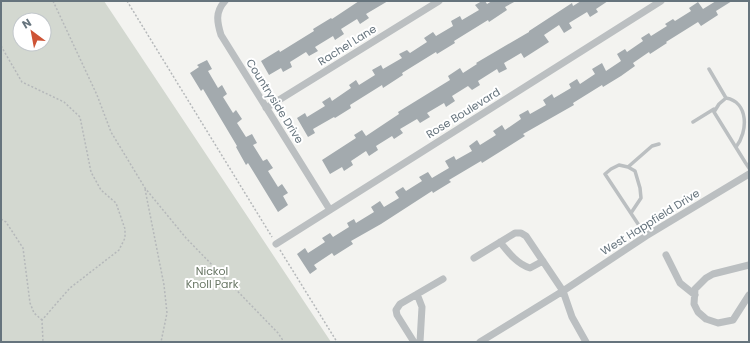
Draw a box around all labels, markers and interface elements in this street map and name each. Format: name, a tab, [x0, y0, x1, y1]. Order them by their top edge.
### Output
north arrow	[12, 12, 52, 52]
text: N	[19, 15, 34, 32]
street label: Rachel Lane	[315, 21, 380, 69]
street label: Countryside Drive	[242, 56, 308, 147]
street label: Rose Boulevard	[423, 84, 503, 142]
street label: West Happfield Drive	[597, 185, 703, 259]
park label: Nickol Knoll Park	[186, 263, 239, 292]

